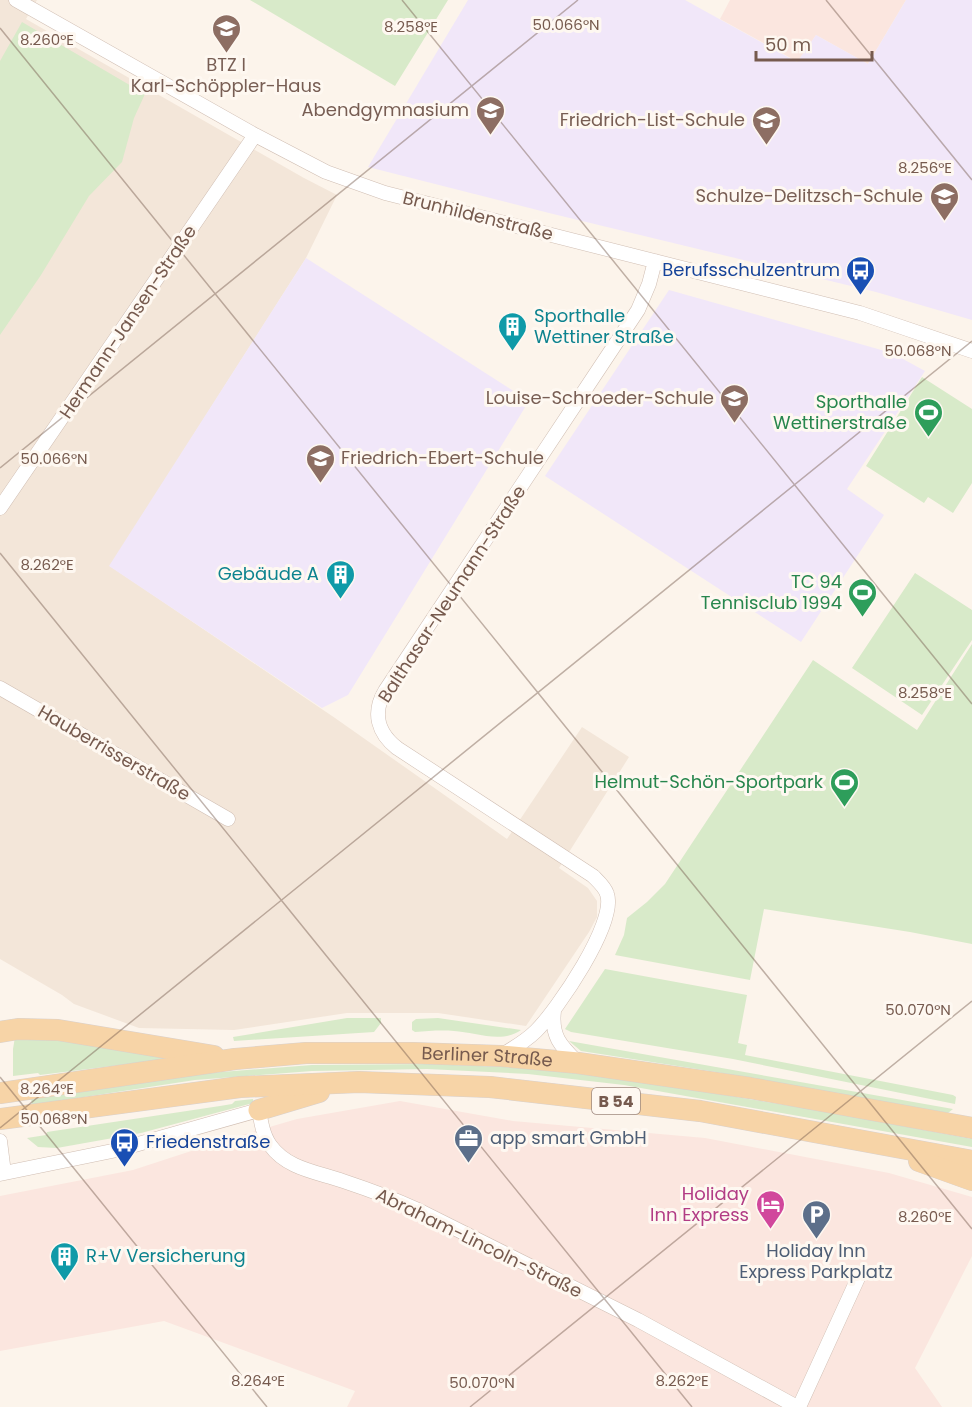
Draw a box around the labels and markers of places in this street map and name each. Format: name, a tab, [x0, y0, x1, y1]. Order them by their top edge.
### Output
school or university icon: BTZ I Karl-Schöppler-Haus	[210, 12, 242, 54]
place label: BTZ I Karl-Schöppler-Haus	[131, 52, 321, 98]
school or university icon: Abendgymnasium	[474, 94, 506, 136]
place label: Abendgymnasium	[301, 97, 469, 122]
school or university icon: Friedrich-List-Schule	[750, 104, 782, 146]
place label: Friedrich-List-Schule	[560, 107, 745, 132]
school or university icon: Schulze-Delitzsch-Schule	[928, 180, 960, 222]
place label: Schulze-Delitzsch-Schule	[695, 183, 923, 208]
bus stop icon: Berufsschulzentrum	[845, 254, 877, 296]
place label: Berufsschulzentrum	[662, 257, 840, 282]
place label: Sporthalle Wettiner Straße	[534, 303, 674, 349]
building icon: Sporthalle Wettiner Straße	[497, 310, 529, 352]
school or university icon: Louise-Schroeder-Schule	[719, 382, 751, 424]
place label: Louise-Schroeder-Schule	[486, 385, 714, 410]
place label: Sporthalle Wettinerstraße	[773, 389, 907, 435]
sports icon: Sporthalle Wettinerstraße	[912, 396, 944, 438]
school or university icon: Friedrich-Ebert-Schule	[304, 442, 336, 484]
place label: Friedrich-Ebert-Schule	[341, 445, 544, 470]
building icon: Gebäude A	[324, 558, 356, 600]
place label: Gebäude A	[218, 561, 319, 586]
place label: TC 94 Tennisclub 1994	[701, 569, 842, 615]
sports icon: TC 94 Tennisclub 1994	[847, 576, 879, 618]
sports icon: Helmut-Schön-Sportpark	[828, 766, 860, 808]
place label: Helmut-Schön-Sportpark	[595, 769, 824, 794]
office icon: app smart GmbH	[453, 1122, 485, 1164]
place label: app smart GmbH	[490, 1125, 647, 1150]
bus stop icon: Friedenstraße	[109, 1126, 141, 1168]
place label: Friedenstraße	[146, 1129, 270, 1154]
place label: Holiday Inn Express	[650, 1181, 749, 1227]
hotel icon: Holiday Inn Express	[754, 1188, 786, 1230]
parking icon: Holiday Inn Express Parkplatz	[800, 1198, 832, 1240]
place label: Holiday Inn Express Parkplatz	[739, 1238, 893, 1284]
building icon: R+V Versicherung	[49, 1240, 81, 1282]
place label: R+V Versicherung	[86, 1243, 246, 1268]

